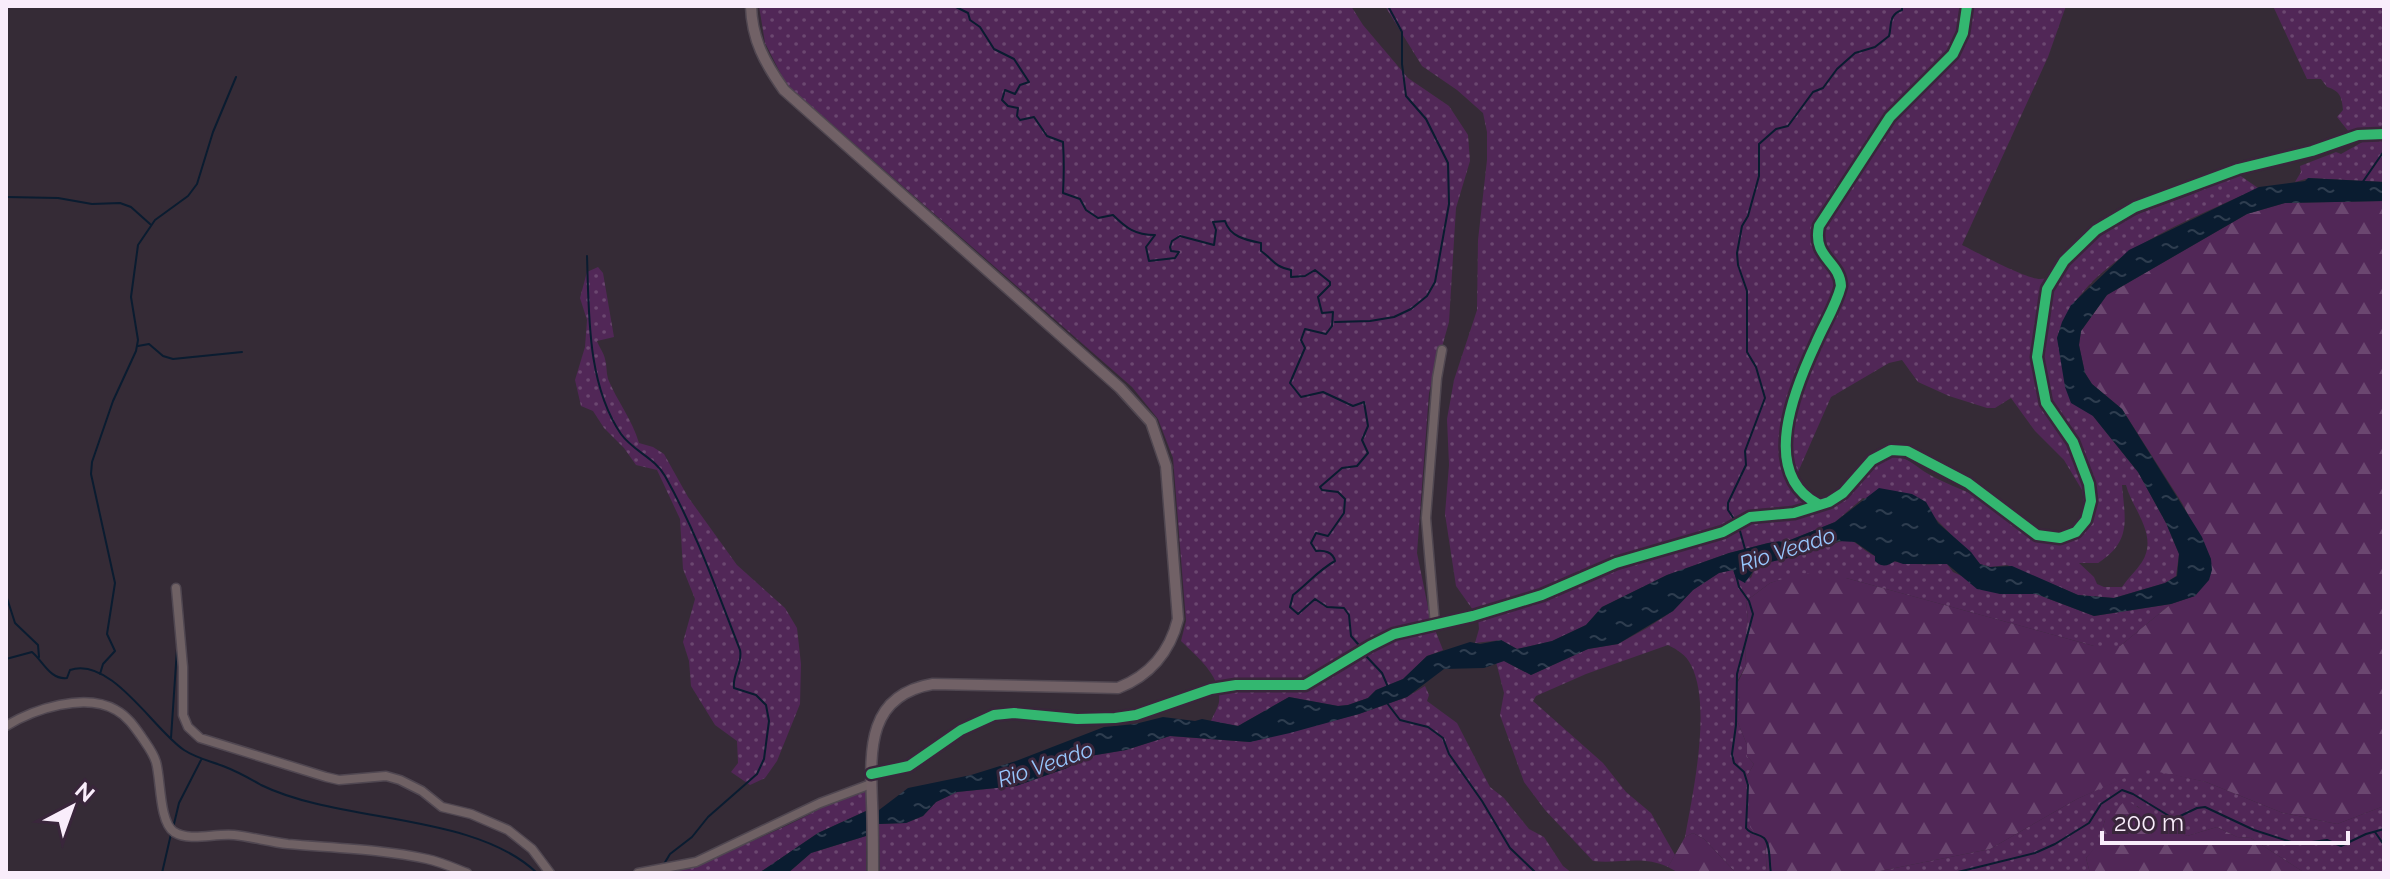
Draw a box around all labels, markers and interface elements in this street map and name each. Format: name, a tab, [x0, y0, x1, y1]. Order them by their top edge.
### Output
water label: Rio Veado	[1736, 521, 1838, 577]
water label: Rio Veado	[994, 736, 1096, 792]
north arrow	[32, 767, 112, 847]
text: N	[70, 777, 100, 807]
scale bar	[2102, 795, 2348, 845]
text: 200 m	[2114, 808, 2184, 837]

